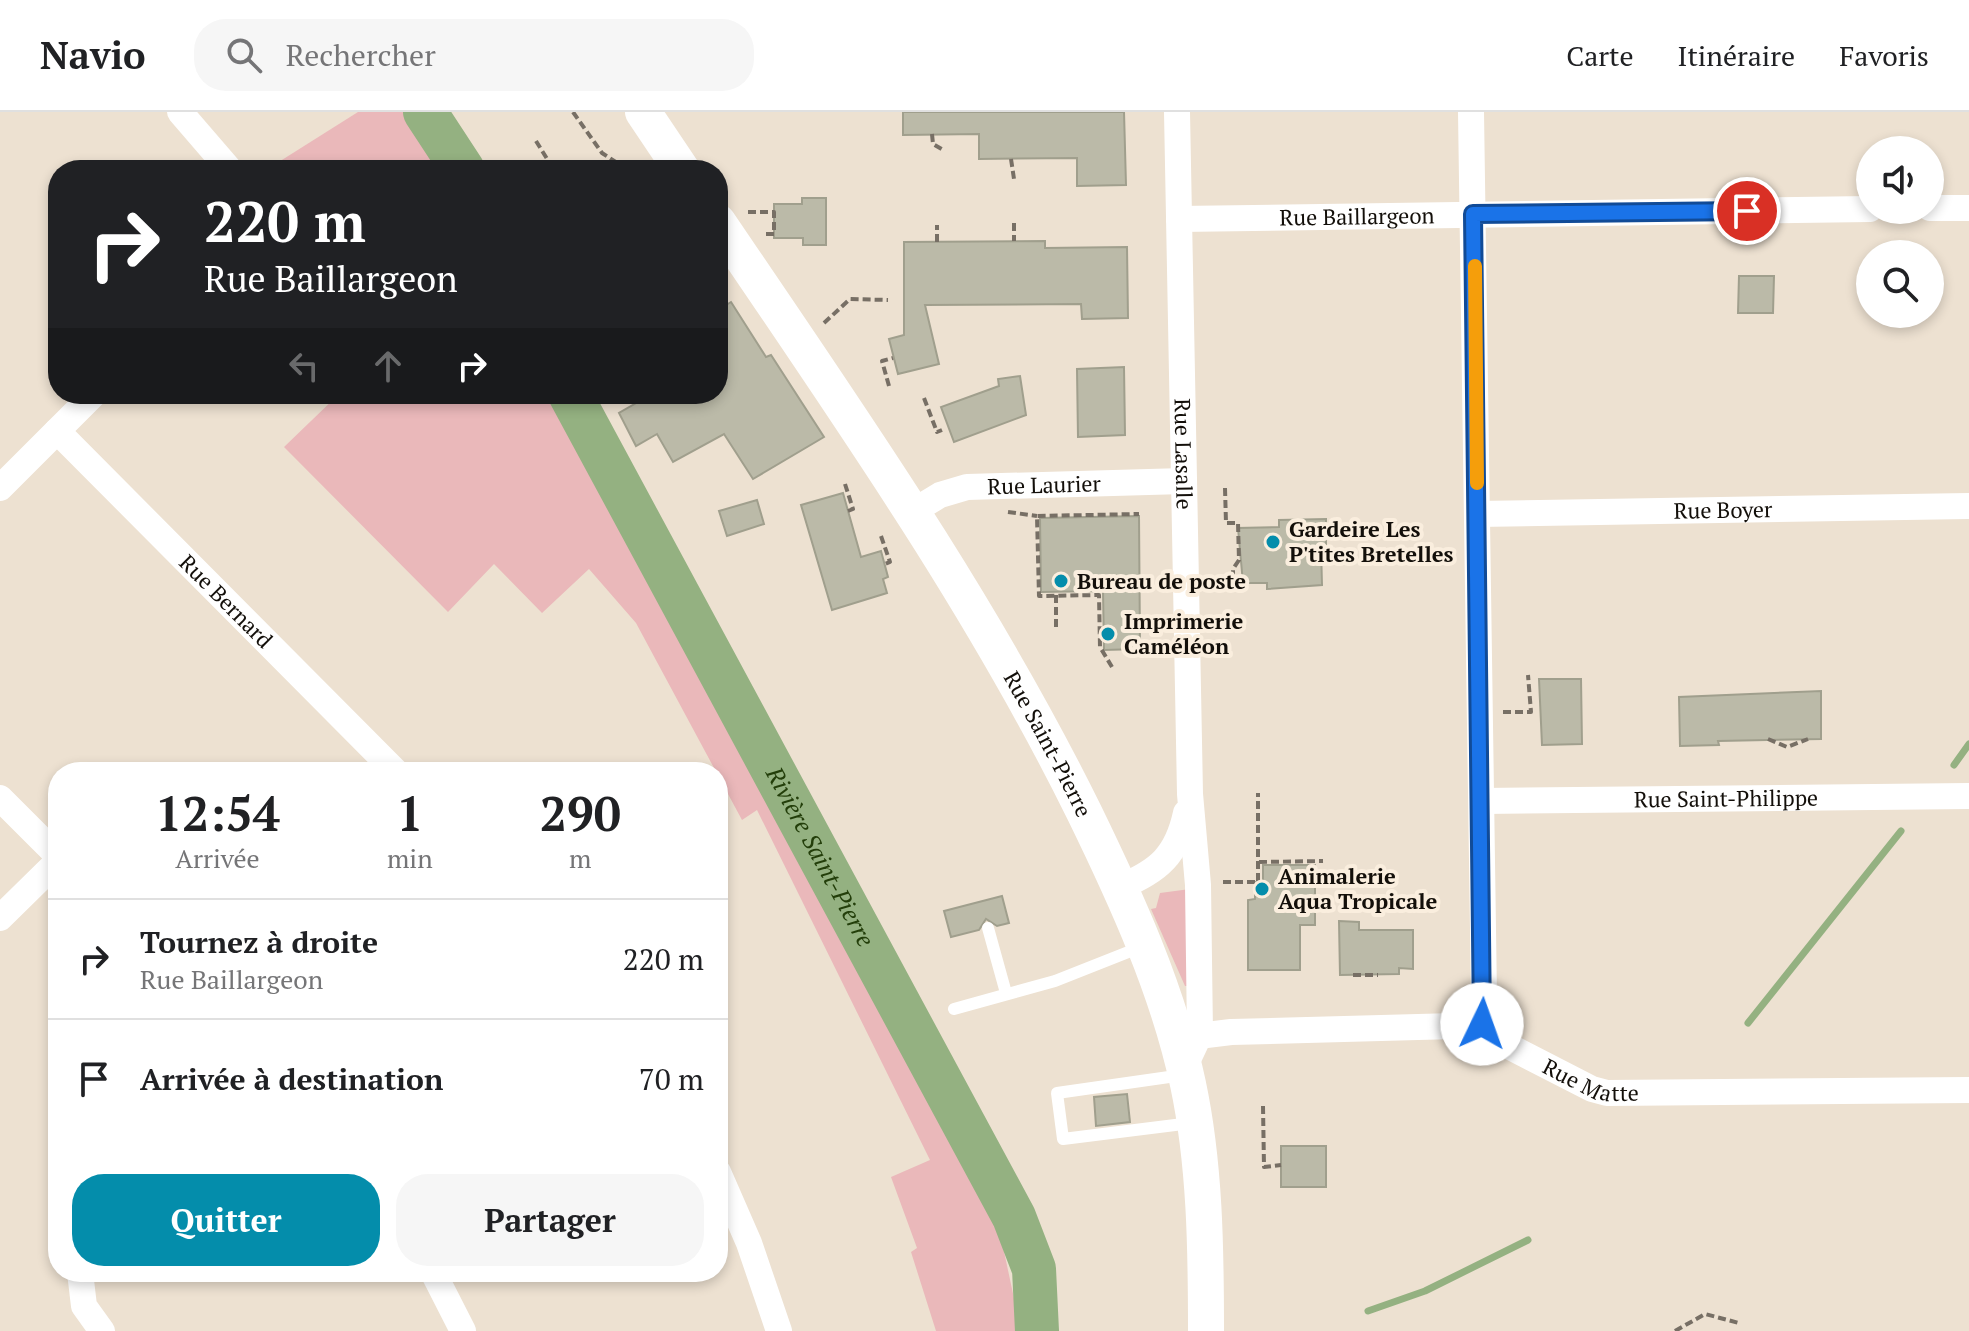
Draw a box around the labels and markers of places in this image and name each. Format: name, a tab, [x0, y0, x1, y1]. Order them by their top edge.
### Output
pin	[1713, 177, 1781, 245]
place label: Gardeire Les P'tites Bretelles	[1289, 514, 1454, 568]
marker: Gardeire Les P'tites Bretelles	[1264, 533, 1282, 551]
place label: Bureau de poste	[1077, 566, 1246, 595]
marker: Bureau de poste	[1052, 572, 1070, 590]
place label: Imprimerie Caméléon	[1124, 606, 1244, 660]
marker: Imprimerie Caméléon	[1099, 625, 1117, 643]
place label: Animalerie Aqua Tropicale	[1278, 861, 1438, 915]
marker: Animalerie Aqua Tropicale	[1253, 880, 1271, 898]

